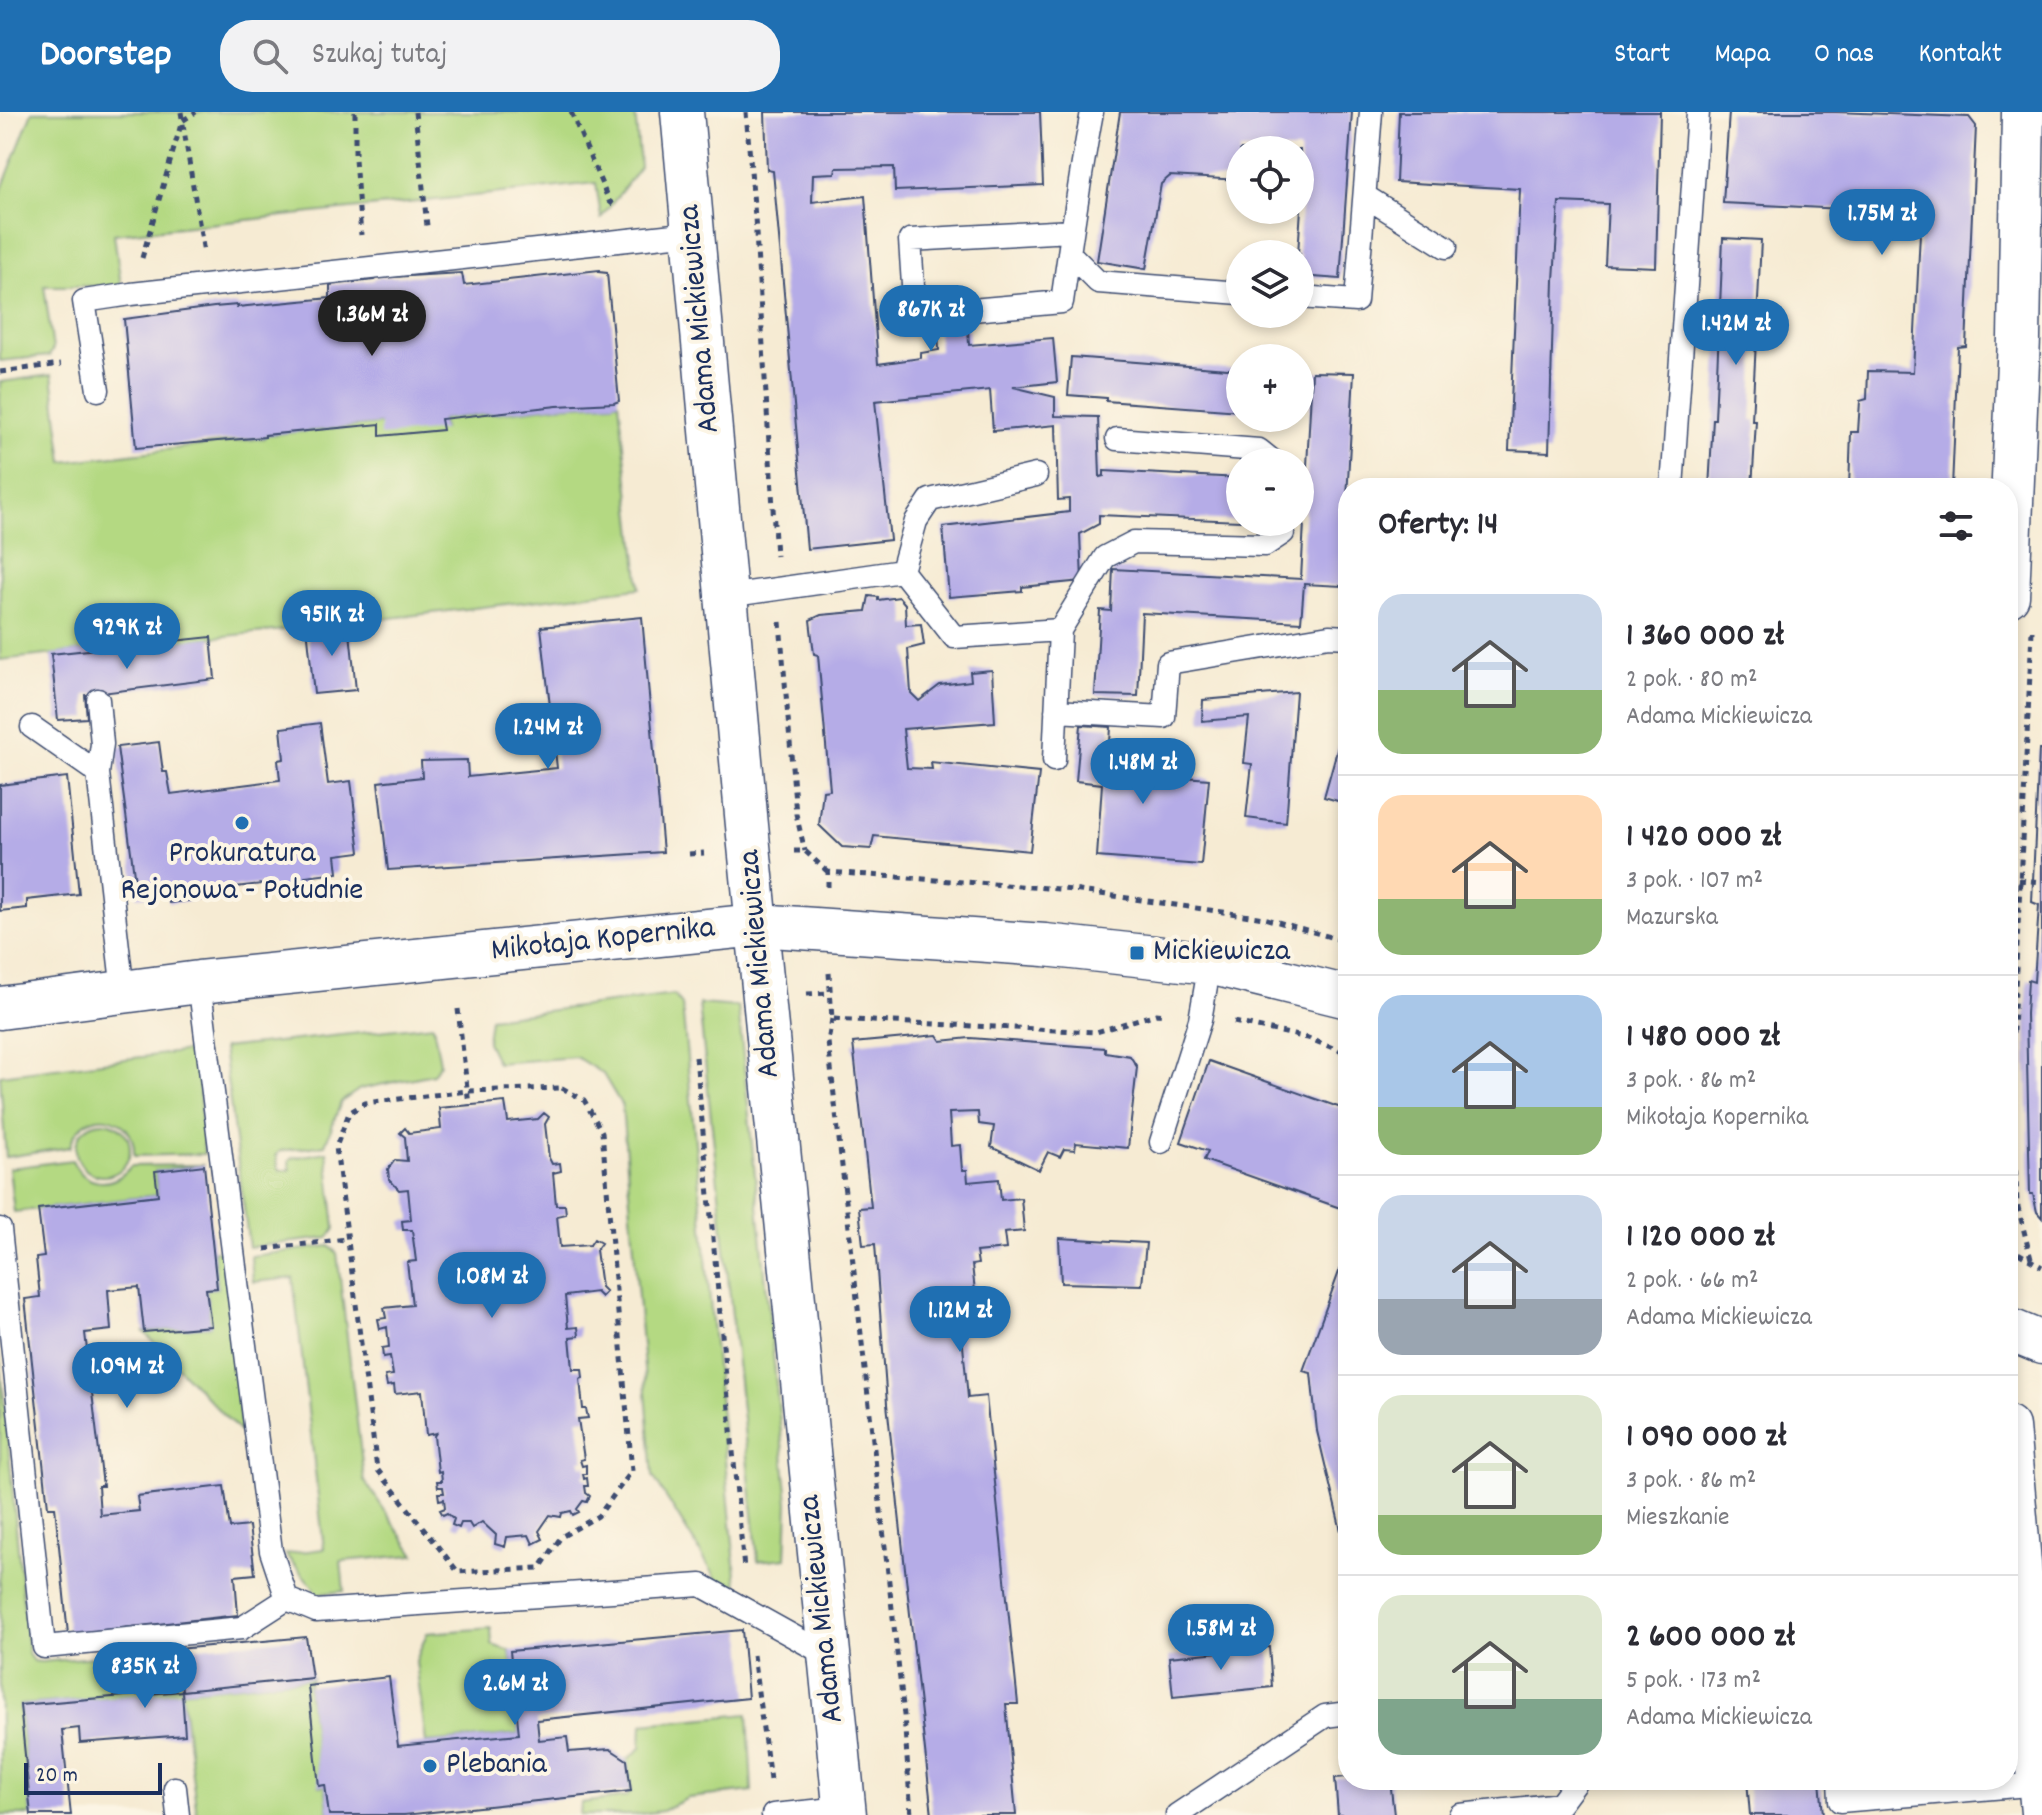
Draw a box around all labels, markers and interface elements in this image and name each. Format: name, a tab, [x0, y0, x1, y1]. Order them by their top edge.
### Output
search box	[220, 20, 780, 92]
text: Doorstep	[40, 29, 172, 84]
icon: search	[248, 34, 292, 78]
text: Szukaj tutaj	[312, 35, 447, 78]
text: Start	[1614, 36, 1670, 76]
text: Mapa	[1714, 36, 1770, 76]
text: O nas	[1814, 36, 1874, 76]
text: Kontakt	[1918, 36, 2002, 76]
map controls	[1226, 136, 1314, 536]
button: locate	[1226, 136, 1314, 224]
pin: 1.75M zł	[1799, 189, 1965, 257]
text: 1.75M zł	[1847, 196, 1917, 233]
street label: Adama Mickiewicza	[668, 202, 734, 435]
button: layers	[1226, 240, 1314, 328]
pin: 867K zł	[857, 285, 1005, 353]
pin: 1.36M zł	[289, 290, 455, 358]
text: 867K zł	[897, 292, 965, 329]
text: 1.36M zł	[336, 297, 408, 334]
pin: 1.42M zł	[1653, 299, 1819, 367]
text: 1.42M zł	[1701, 306, 1771, 343]
button: +	[1226, 344, 1314, 432]
button: −	[1226, 448, 1314, 536]
text: Oferty: 14	[1378, 502, 1498, 551]
icon: filters	[1934, 504, 1978, 548]
pin: 951K zł	[258, 590, 406, 658]
text: 951K zł	[300, 597, 364, 634]
pin: 929K zł	[53, 603, 201, 671]
text: 929K zł	[92, 610, 162, 647]
text: 1 360 000 zł	[1626, 613, 1784, 662]
icon: home	[1442, 626, 1538, 722]
text: 2 pok. · 80 m²	[1626, 662, 1758, 699]
text: Adama Mickiewicza	[1626, 699, 1812, 736]
pin: 1.24M zł	[465, 703, 631, 771]
text: 1.24M zł	[513, 710, 583, 747]
pin: 1.48M zł	[1060, 738, 1226, 806]
text: 1.48M zł	[1109, 745, 1177, 782]
marker: Prokuratura Rejonowa - Południe	[233, 814, 251, 832]
text: 1 420 000 zł	[1626, 814, 1781, 863]
icon: home	[1442, 827, 1538, 923]
place label: Prokuratura Rejonowa - Południe	[121, 832, 363, 915]
street label: Adama Mickiewicza	[728, 847, 794, 1080]
text: 3 pok. · 107 m²	[1626, 863, 1763, 900]
text: Mazurska	[1626, 900, 1718, 937]
street label: Mikołaja Kopernika	[489, 906, 718, 976]
place label: Mickiewicza	[1153, 930, 1291, 976]
marker: Mickiewicza	[1128, 944, 1146, 962]
text: 1 480 000 zł	[1626, 1014, 1780, 1063]
icon: home	[1442, 1027, 1538, 1123]
text: 3 pok. · 86 m²	[1626, 1063, 1756, 1100]
text: Mikołaja Kopernika	[1626, 1100, 1808, 1137]
text: 1 120 000 zł	[1626, 1214, 1775, 1263]
icon: home	[1442, 1227, 1538, 1323]
pin: 1.08M zł	[409, 1252, 575, 1320]
text: 1.08M zł	[456, 1259, 528, 1296]
text: 2 pok. · 66 m²	[1626, 1263, 1758, 1300]
pin: 1.12M zł	[877, 1286, 1043, 1354]
text: 1.12M zł	[928, 1293, 992, 1330]
text: Adama Mickiewicza	[1626, 1300, 1812, 1337]
pin: 1.09M zł	[44, 1342, 210, 1410]
text: 1.09M zł	[90, 1349, 164, 1386]
text: 1 090 000 zł	[1626, 1414, 1787, 1463]
icon: home	[1442, 1427, 1538, 1523]
text: 3 pok. · 86 m²	[1626, 1463, 1756, 1500]
street label: Adama Mickiewicza	[788, 1492, 858, 1725]
text: Mieszkanie	[1626, 1500, 1729, 1537]
pin: 1.58M zł	[1138, 1604, 1304, 1672]
text: 1.58M zł	[1186, 1611, 1256, 1648]
text: 2 600 000 zł	[1626, 1614, 1795, 1663]
icon: home	[1442, 1627, 1538, 1723]
pin: 835K zł	[71, 1642, 219, 1710]
text: 835K zł	[111, 1649, 179, 1686]
pin: 2.6M zł	[441, 1659, 589, 1727]
text: 5 pok. · 173 m²	[1626, 1663, 1761, 1700]
text: 2.6M zł	[482, 1666, 548, 1703]
text: Adama Mickiewicza	[1626, 1700, 1812, 1737]
place label: Plebania	[446, 1743, 548, 1789]
marker: Plebania	[421, 1757, 439, 1775]
scale bar	[24, 1759, 162, 1795]
text: 20 m	[36, 1761, 78, 1792]

